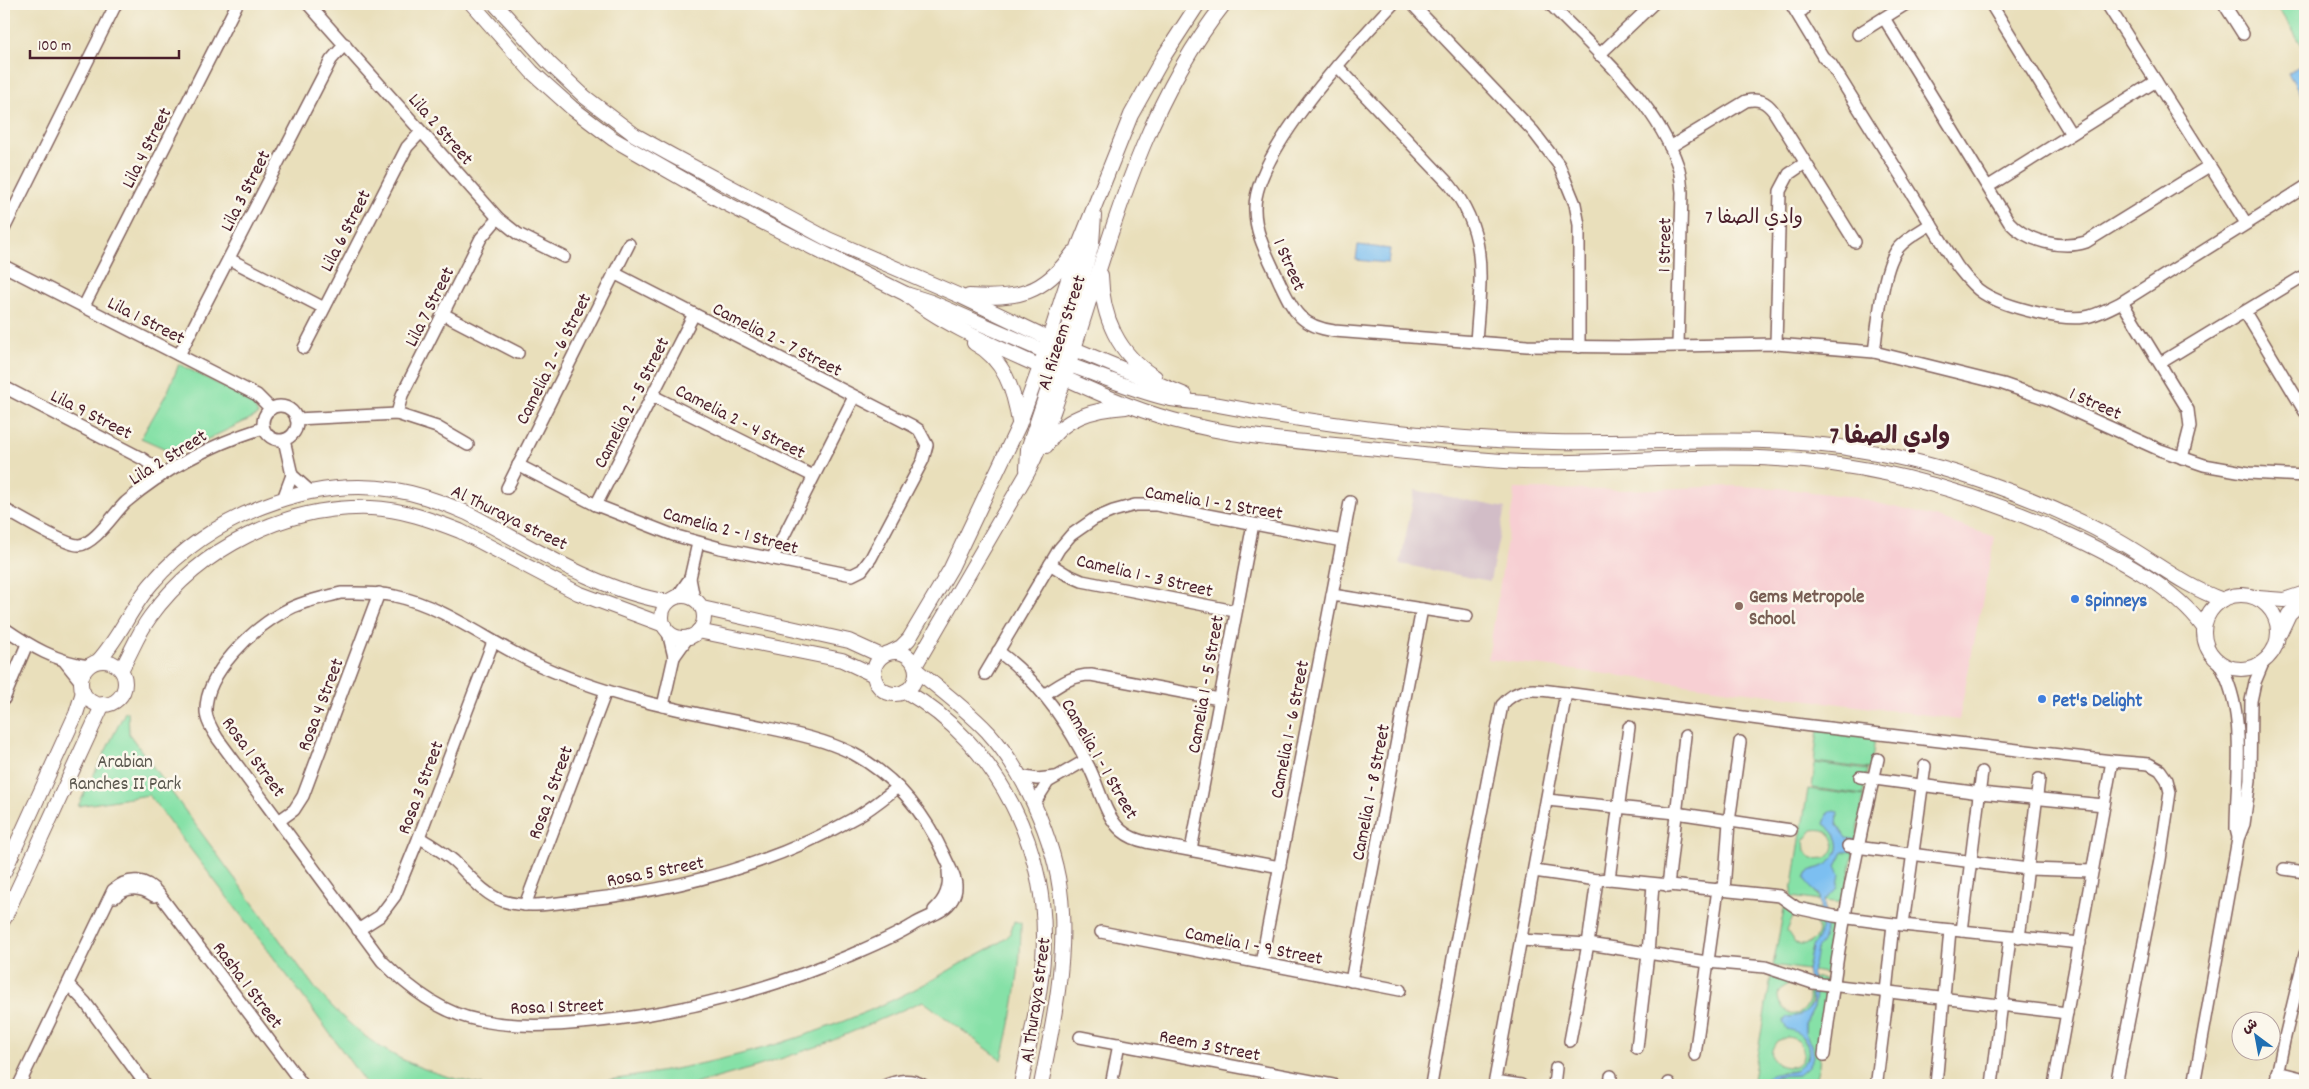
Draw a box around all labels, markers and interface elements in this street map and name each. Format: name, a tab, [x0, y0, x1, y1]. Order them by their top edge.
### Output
scale bar	[30, 28, 179, 60]
text: 100 m	[38, 36, 71, 58]
street label: Lila 2 Street	[400, 88, 478, 172]
street label: Lila 4 Street	[116, 103, 180, 194]
street label: Lila 3 Street	[215, 146, 279, 237]
street label: Lila 6 Street	[315, 186, 379, 277]
district label: وادي الصفا 7	[1705, 205, 1803, 233]
street label: 1 Street	[1653, 217, 1680, 273]
street label: 1 Street	[1264, 235, 1311, 296]
street label: Lila 7 Street	[399, 263, 463, 352]
street label: Al Rizeem Street	[1032, 272, 1095, 394]
street label: Camelia 2 - 6 Street	[510, 289, 600, 430]
street label: Lila 1 Street	[102, 291, 189, 353]
street label: Camelia 2 - 7 Street	[707, 297, 846, 385]
street label: Camelia 2 - 5 Street	[588, 333, 678, 474]
street label: Camelia 2 - 4 Street	[670, 379, 809, 468]
street label: 1 Street	[2064, 382, 2125, 429]
street label: Lila 9 Street	[45, 384, 136, 448]
district label: وادي الصفا 7	[1830, 421, 1950, 455]
street label: Lila 2 Street	[124, 424, 213, 494]
street label: Al Thuraya street	[446, 479, 571, 559]
street label: Camelia 1 - 2 Street	[1143, 480, 1284, 529]
street label: Camelia 2 - 1 Street	[659, 501, 801, 563]
street label: Camelia 1 - 3 Street	[1073, 549, 1215, 606]
place label: Gems Metropole School	[1749, 585, 1864, 634]
place label: Spinneys	[2085, 589, 2147, 616]
marker: Spinneys	[2069, 593, 2081, 605]
marker: Gems Metropole School	[1733, 600, 1745, 612]
street label: Camelia 1 - 5 Street	[1182, 613, 1233, 756]
street label: Rosa 4 Street	[292, 655, 352, 756]
street label: Camelia 1 - 6 Street	[1265, 658, 1318, 801]
place label: Pet's Delight	[2052, 689, 2142, 716]
marker: Pet's Delight	[2036, 693, 2048, 705]
street label: Camelia 1 - 1 Street	[1053, 695, 1143, 825]
street label: Rosa 1 Street	[214, 712, 291, 804]
street label: Camelia 1 - 8 Street	[1346, 722, 1399, 863]
street label: Rosa 3 Street	[392, 738, 452, 839]
street label: Rosa 2 Street	[523, 743, 582, 844]
park label: Arabian Ranches II Park	[69, 750, 181, 799]
street label: Rosa 5 Street	[605, 851, 706, 896]
street label: Camelia 1 - 9 Street	[1182, 921, 1324, 974]
street label: Al Thuraya street	[1015, 936, 1060, 1065]
street label: Rasha 1 Street	[204, 937, 288, 1035]
street label: Rosa 1 Street	[510, 993, 604, 1024]
north arrow	[2232, 1012, 2282, 1062]
text: ش	[2238, 1014, 2262, 1039]
street label: Reem 3 Street	[1157, 1024, 1262, 1070]

